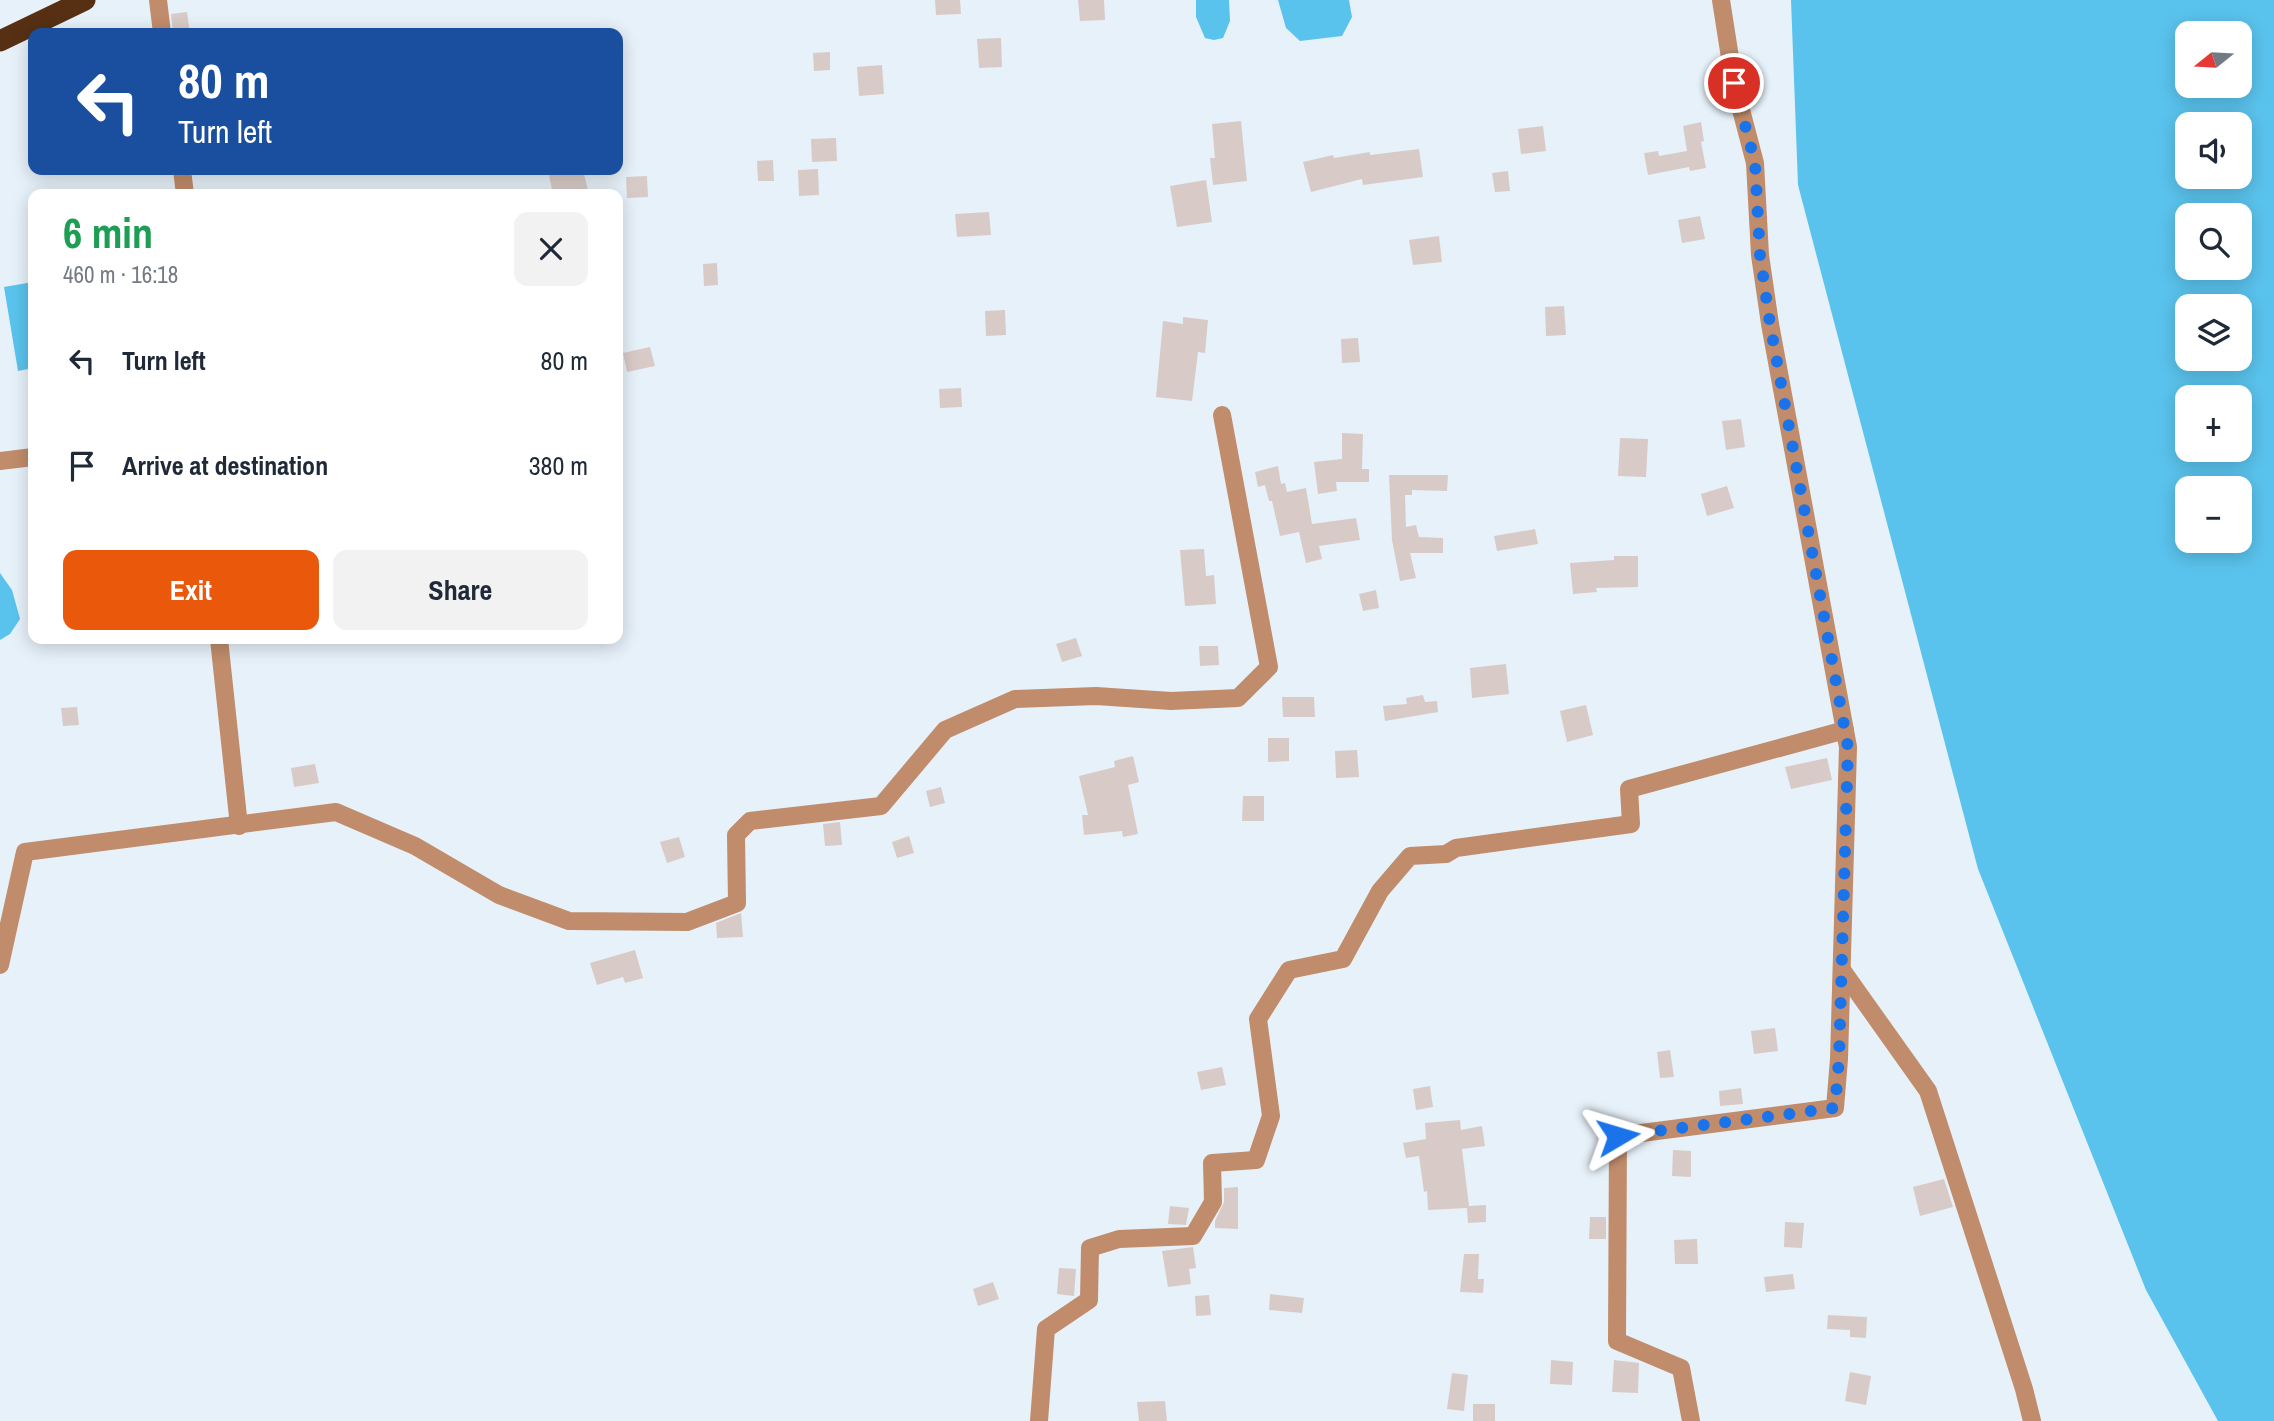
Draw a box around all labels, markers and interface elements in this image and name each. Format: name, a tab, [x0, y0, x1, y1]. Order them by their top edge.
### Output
north arrow	[2175, 21, 2252, 98]
map controls	[2175, 21, 2252, 553]
text: 80 m	[178, 47, 270, 113]
pin	[1704, 53, 1764, 113]
icon: left	[63, 56, 154, 147]
icon: arrive	[1715, 64, 1753, 102]
text: Turn left	[178, 110, 272, 153]
button: sound	[2175, 112, 2252, 189]
button: search	[2175, 203, 2252, 280]
text: 6 min	[63, 205, 153, 261]
button: close	[514, 212, 588, 286]
text: 460 m · 16:18	[63, 259, 178, 290]
button: layers	[2175, 294, 2252, 371]
icon: left	[63, 342, 101, 380]
text: Turn left	[122, 343, 206, 378]
text: 80 m	[541, 343, 588, 378]
button: +	[2175, 385, 2252, 462]
icon: arrive	[63, 447, 101, 485]
text: Arrive at destination	[122, 448, 328, 483]
text: 380 m	[529, 448, 588, 483]
button: −	[2175, 476, 2252, 553]
button: Exit	[63, 550, 319, 630]
button: Share	[333, 550, 588, 630]
position arrow	[1581, 1099, 1655, 1173]

